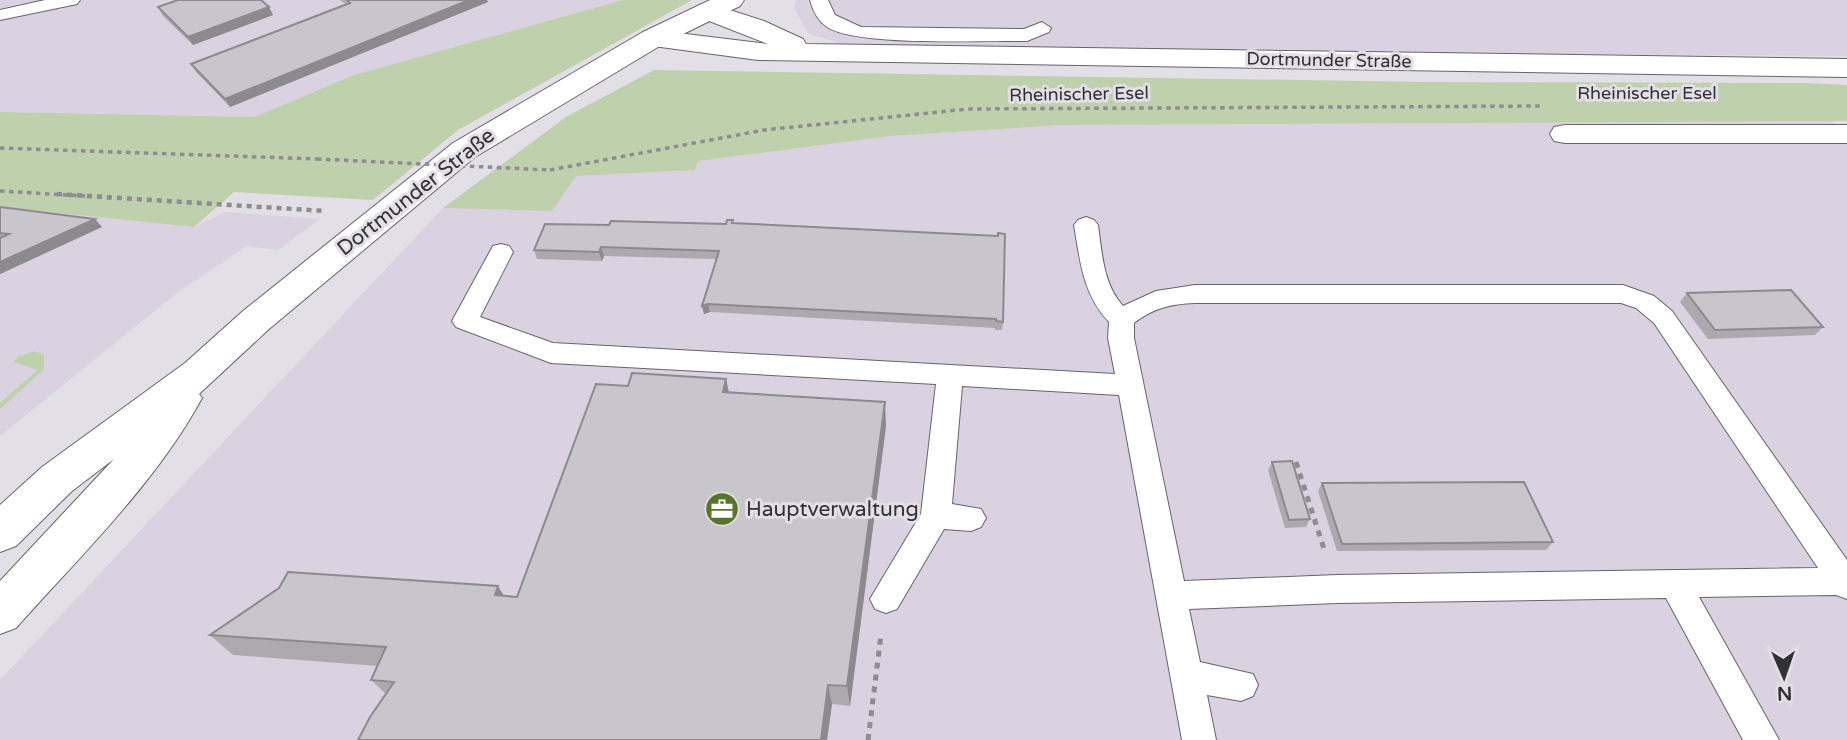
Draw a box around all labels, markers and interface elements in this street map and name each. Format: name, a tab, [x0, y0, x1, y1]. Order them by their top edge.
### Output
street label: Dortmunder Straße	[1246, 48, 1412, 72]
street label: Rheinischer Esel	[1009, 82, 1149, 106]
street label: Rheinischer Esel	[1577, 82, 1717, 104]
street label: Dortmunder Straße	[332, 123, 500, 261]
office icon: Hauptverwaltung	[703, 490, 741, 528]
place label: Hauptverwaltung	[746, 497, 919, 522]
north arrow	[1749, 642, 1819, 712]
text: N	[1777, 682, 1793, 704]

